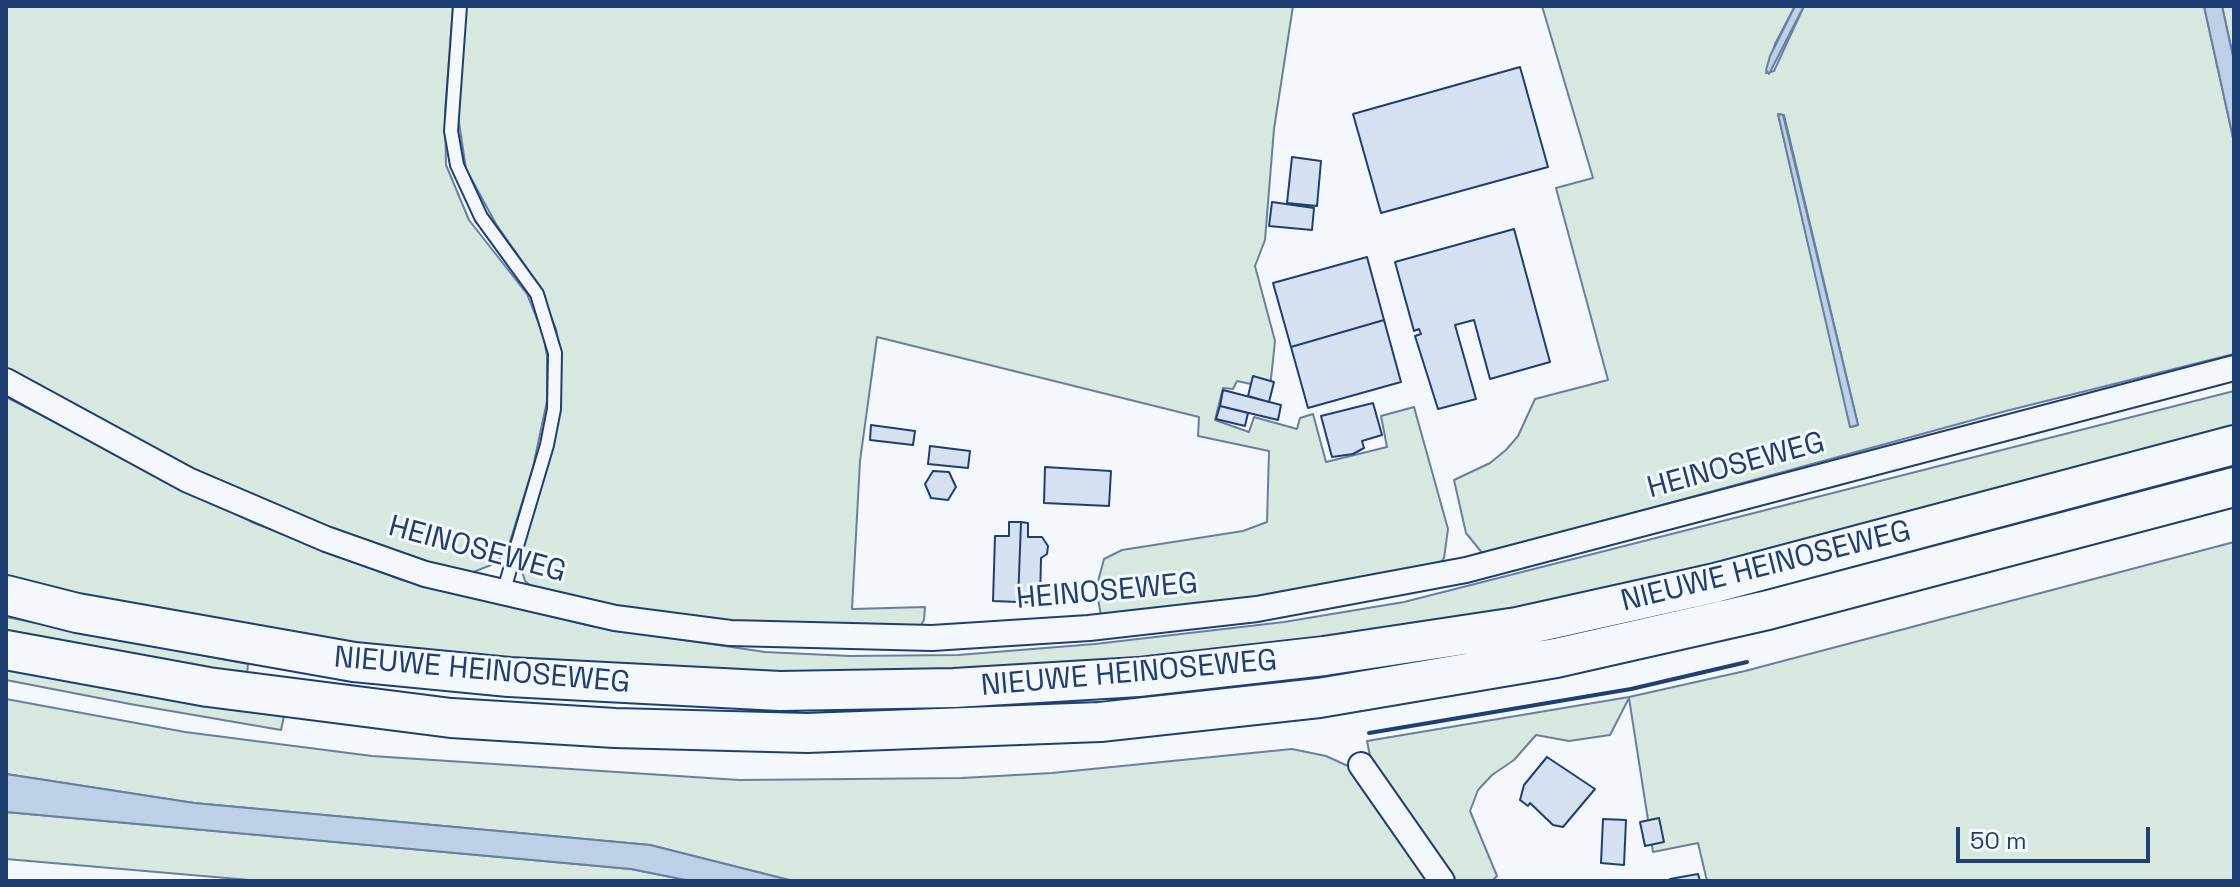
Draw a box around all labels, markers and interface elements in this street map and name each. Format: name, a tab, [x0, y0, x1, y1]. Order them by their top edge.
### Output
street label: HEINOSEWEG	[1643, 425, 1829, 507]
street label: HEINOSEWEG	[384, 509, 570, 591]
street label: NIEUWE HEINOSEWEG	[1618, 514, 1914, 620]
street label: HEINOSEWEG	[1015, 566, 1199, 618]
street label: NIEUWE HEINOSEWEG	[332, 640, 632, 702]
street label: NIEUWE HEINOSEWEG	[979, 643, 1279, 705]
scale bar	[1960, 811, 2154, 861]
text: 50 m	[1970, 825, 2027, 856]

